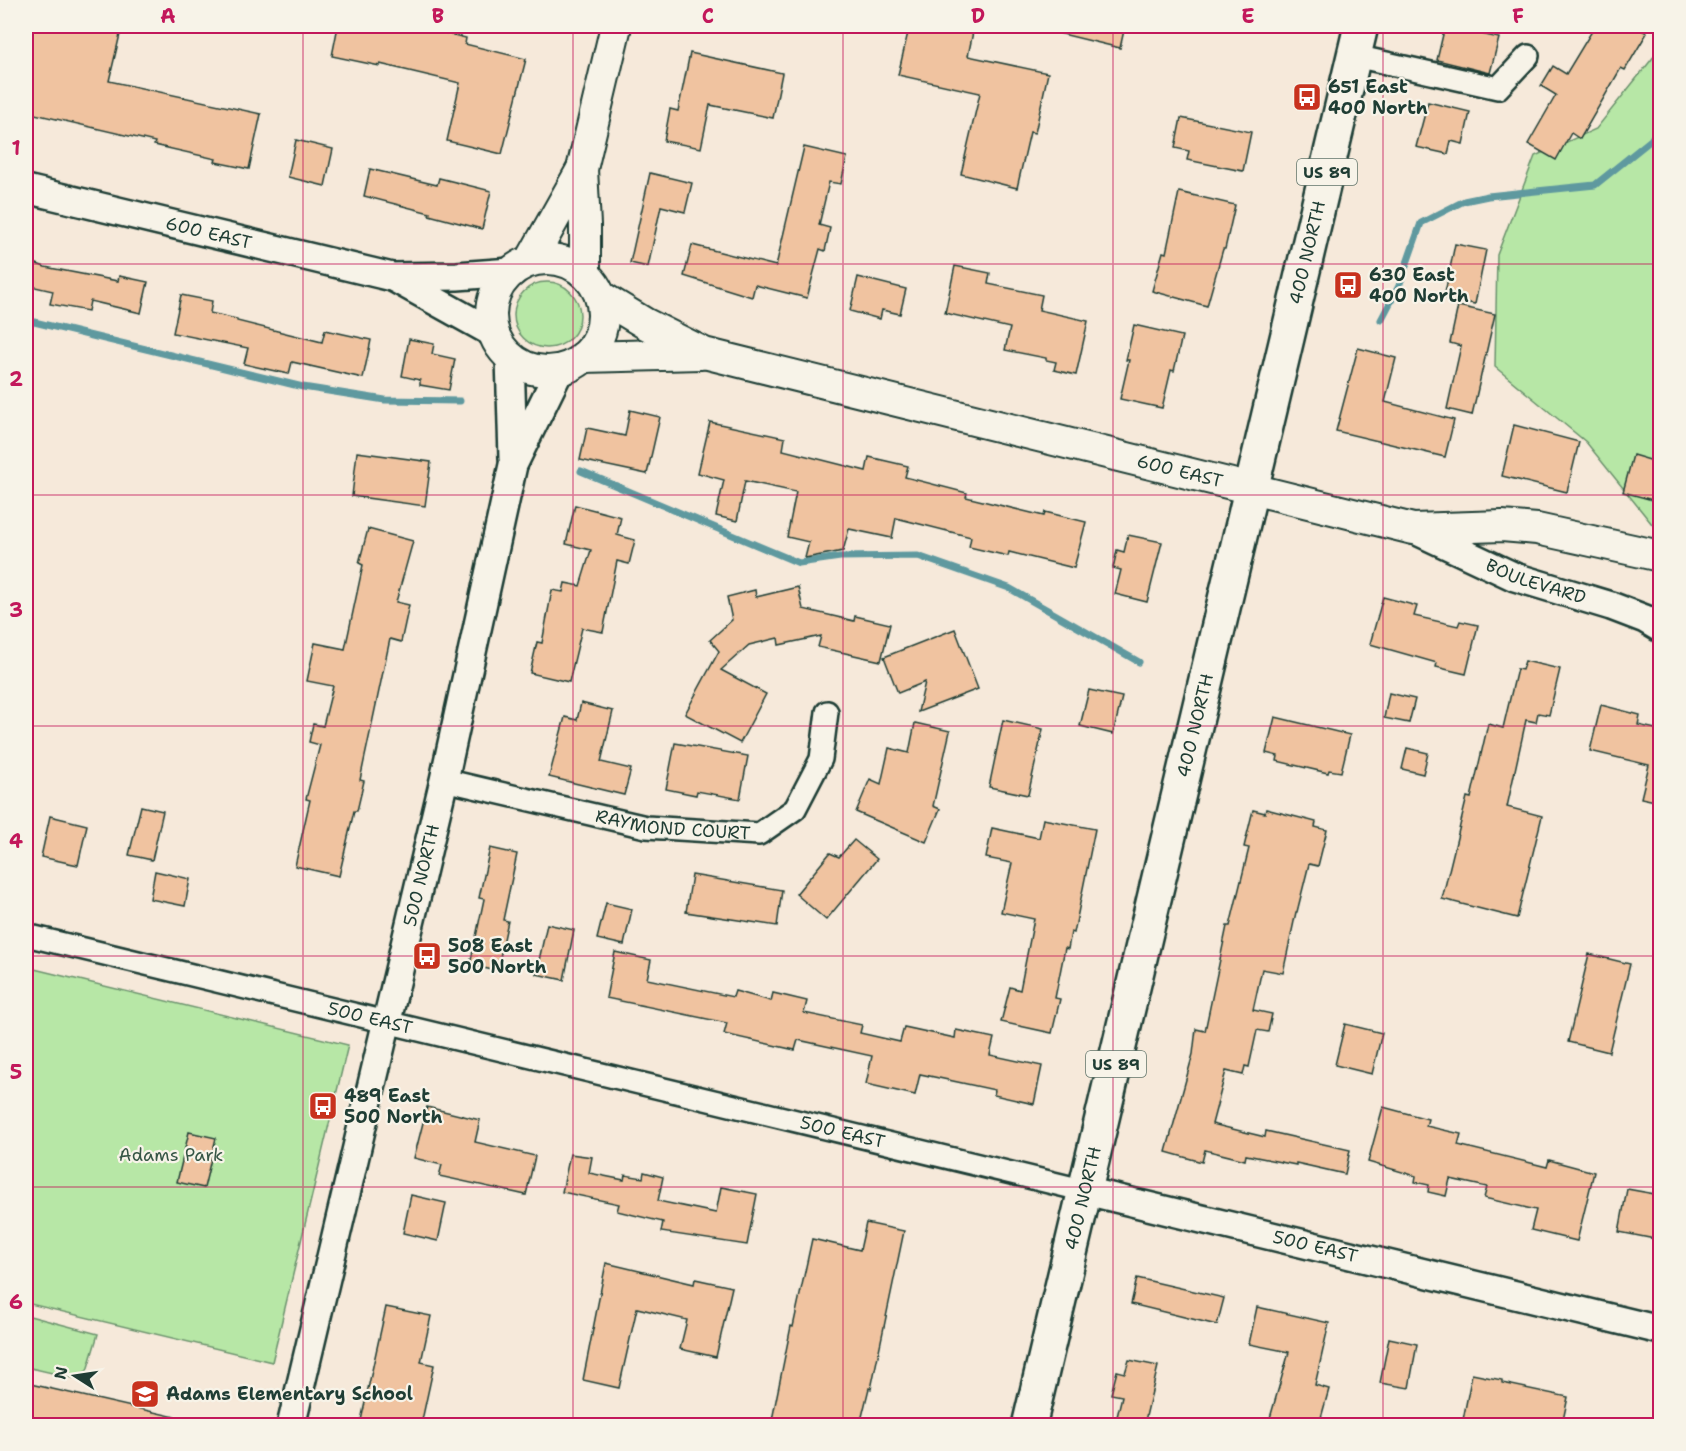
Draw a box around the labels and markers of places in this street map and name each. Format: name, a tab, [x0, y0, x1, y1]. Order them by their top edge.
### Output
place label: 651 East 400 North	[1328, 75, 1428, 120]
bus stop icon: 651 East 400 North	[1291, 81, 1323, 113]
place label: 630 East 400 North	[1369, 263, 1469, 308]
bus stop icon: 630 East 400 North	[1332, 269, 1364, 301]
place label: 508 East 500 North	[448, 934, 547, 979]
bus stop icon: 508 East 500 North	[411, 940, 443, 972]
place label: 489 East 500 North	[344, 1084, 443, 1129]
bus stop icon: 489 East 500 North	[307, 1090, 339, 1122]
school or university icon: Adams Elementary School	[129, 1378, 161, 1410]
place label: Adams Elementary School	[166, 1382, 413, 1406]

